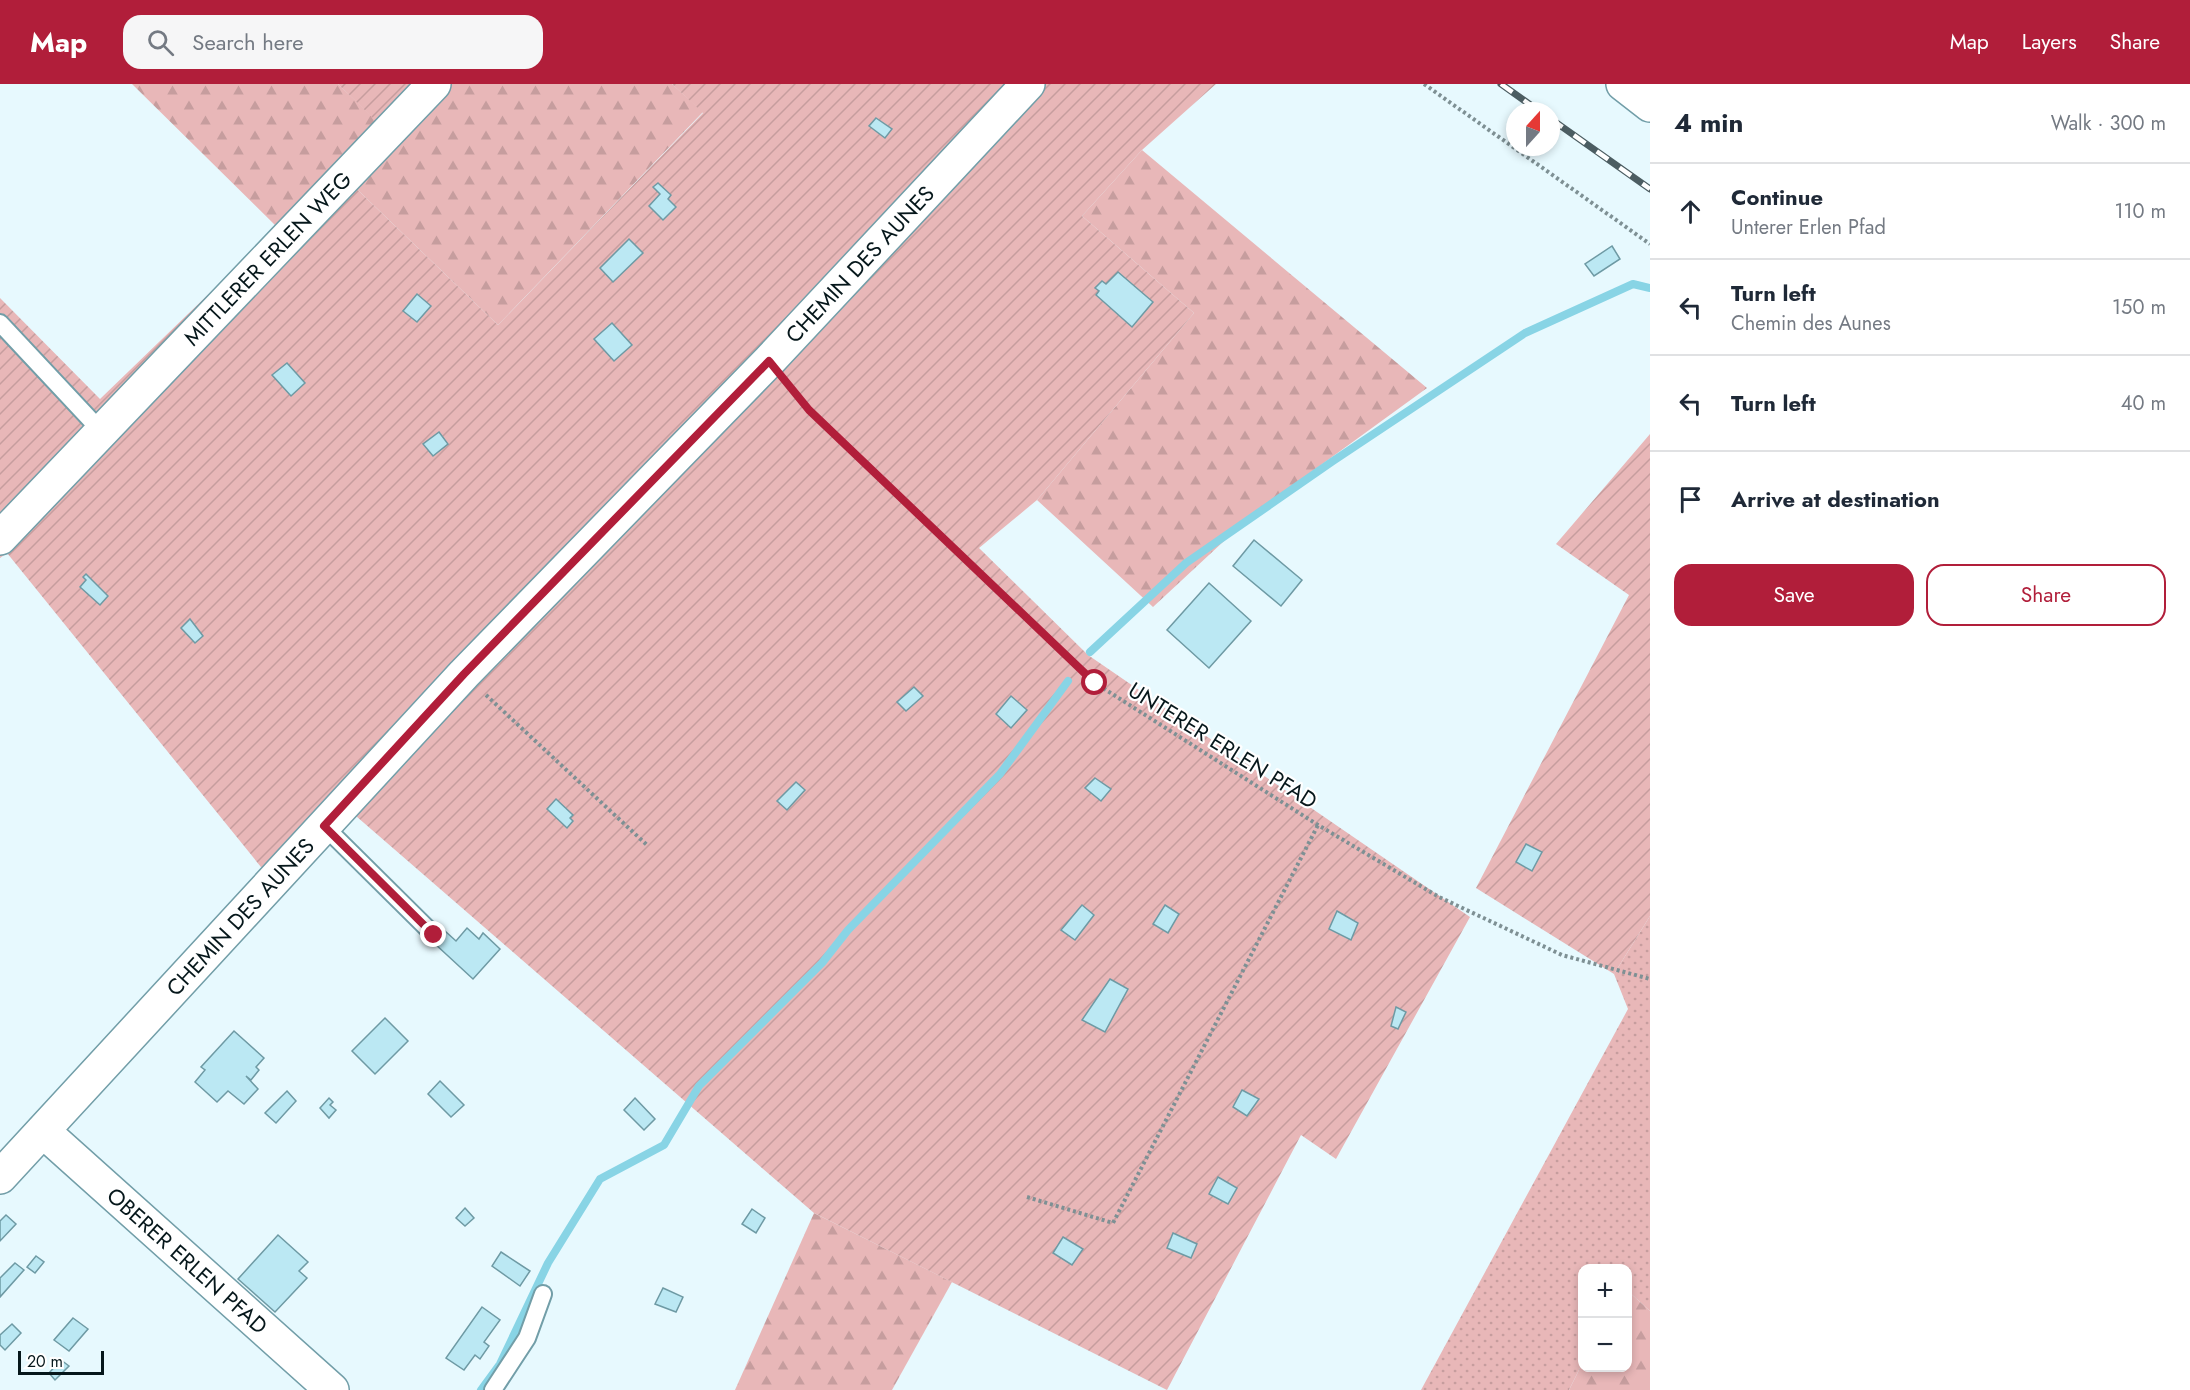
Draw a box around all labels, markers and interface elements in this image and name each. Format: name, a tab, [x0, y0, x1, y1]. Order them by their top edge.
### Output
search box	[123, 15, 543, 69]
text: Map	[30, 22, 87, 63]
icon: search	[144, 26, 177, 59]
text: Search here	[192, 26, 304, 58]
text: Map	[1950, 27, 1989, 57]
text: Layers	[2022, 27, 2077, 57]
text: Share	[2110, 27, 2160, 57]
north arrow	[1506, 102, 1560, 156]
text: 4 min	[1674, 104, 1743, 142]
text: Walk · 300 m	[2051, 109, 2166, 138]
street label: MITTLERER ERLEN WEG	[176, 164, 359, 353]
street label: CHEMIN DES AUNES	[778, 178, 941, 350]
text: Continue	[1731, 181, 1823, 213]
icon: ahead	[1674, 195, 1707, 228]
text: 110 m	[2114, 197, 2166, 226]
text: Unterer Erlen Pfad	[1731, 213, 1886, 242]
text: Turn left	[1731, 277, 1816, 309]
icon: left	[1674, 291, 1707, 324]
text: 150 m	[2112, 293, 2166, 322]
text: Chemin des Aunes	[1731, 309, 1891, 338]
icon: left	[1674, 387, 1707, 420]
text: Turn left	[1731, 387, 1816, 419]
text: 40 m	[2121, 389, 2166, 418]
icon: arrive	[1674, 483, 1707, 516]
text: Arrive at destination	[1731, 483, 1940, 515]
button: Save	[1674, 564, 1914, 626]
button: Share	[1926, 564, 2166, 626]
route start	[1081, 669, 1107, 695]
street label: UNTERER ERLEN PFAD	[1122, 674, 1324, 816]
street label: CHEMIN DES AUNES	[159, 831, 321, 1003]
route end	[420, 921, 446, 947]
street label: OBERER ERLEN PFAD	[100, 1180, 275, 1341]
map controls	[1578, 1264, 1632, 1372]
button: +	[1578, 1264, 1632, 1318]
button: −	[1578, 1318, 1632, 1372]
scale bar	[18, 1348, 104, 1376]
text: 20 m	[27, 1350, 63, 1373]

